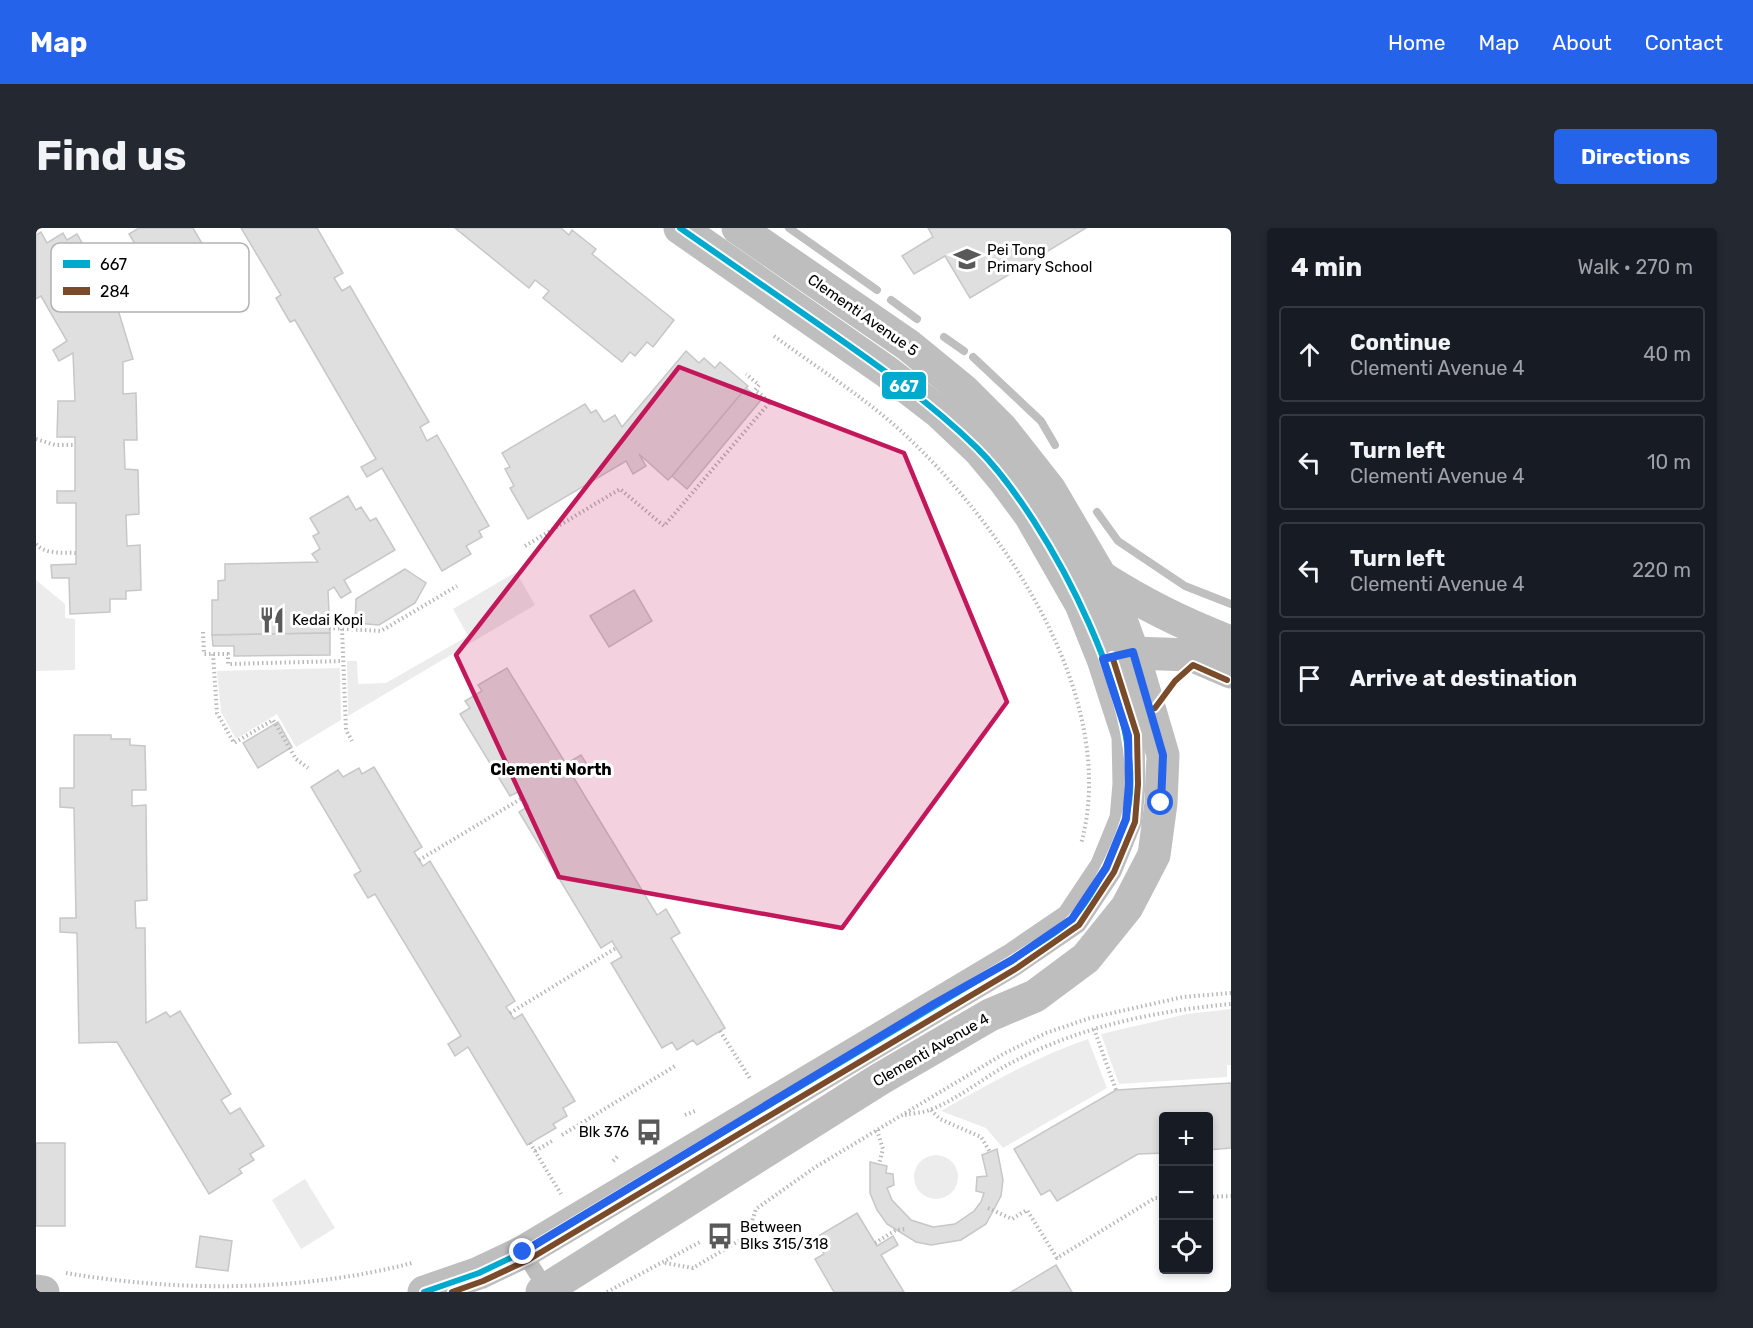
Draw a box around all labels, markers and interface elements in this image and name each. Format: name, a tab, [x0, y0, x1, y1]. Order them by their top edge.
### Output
text: Map	[30, 26, 87, 59]
text: Home	[1388, 30, 1445, 55]
text: Map	[1478, 30, 1519, 55]
text: About	[1552, 30, 1612, 55]
text: Contact	[1645, 30, 1723, 55]
button: Directions	[1554, 129, 1717, 184]
text: Find us	[36, 131, 187, 181]
place label: Pei Tong Primary School	[987, 241, 1092, 276]
legend	[51, 243, 249, 312]
school or university icon: Pei Tong Primary School	[952, 244, 982, 274]
text: 4 min	[1291, 252, 1362, 283]
text: 667	[100, 255, 127, 274]
text: Walk · 270 m	[1578, 255, 1693, 279]
street label: Clementi Avenue 5	[804, 270, 922, 360]
text: 284	[100, 282, 130, 301]
text: Continue	[1350, 329, 1451, 356]
icon: ahead	[1293, 338, 1326, 371]
text: 40 m	[1643, 342, 1691, 366]
text: Clementi Avenue 4	[1350, 356, 1525, 380]
line badge: 667	[881, 371, 927, 400]
text: 667	[889, 377, 919, 396]
text: Turn left	[1350, 437, 1445, 464]
icon: left	[1293, 446, 1326, 479]
text: 10 m	[1647, 450, 1691, 474]
text: Clementi Avenue 4	[1350, 464, 1525, 488]
text: Turn left	[1350, 545, 1445, 572]
icon: left	[1293, 554, 1326, 587]
text: 220 m	[1632, 558, 1691, 582]
text: Clementi Avenue 4	[1350, 572, 1525, 596]
restaurant icon: Kedai Kopi	[257, 605, 287, 635]
place label: Kedai Kopi	[292, 611, 363, 629]
icon: arrive	[1293, 662, 1326, 695]
text: Arrive at destination	[1350, 665, 1577, 692]
district label: Clementi North	[490, 760, 612, 779]
route start	[1147, 789, 1173, 815]
street label: Clementi Avenue 4	[870, 1009, 992, 1091]
map controls	[1159, 1112, 1213, 1274]
button: +	[1159, 1112, 1213, 1166]
bus stop icon: Blk 376	[634, 1117, 664, 1147]
place label: Blk 376	[579, 1123, 629, 1141]
button: −	[1159, 1166, 1213, 1220]
place label: Between Blks 315/318	[740, 1218, 829, 1253]
button: locate	[1159, 1220, 1213, 1274]
bus stop icon: Between Blks 315/318	[705, 1221, 735, 1251]
route end	[509, 1238, 535, 1264]

